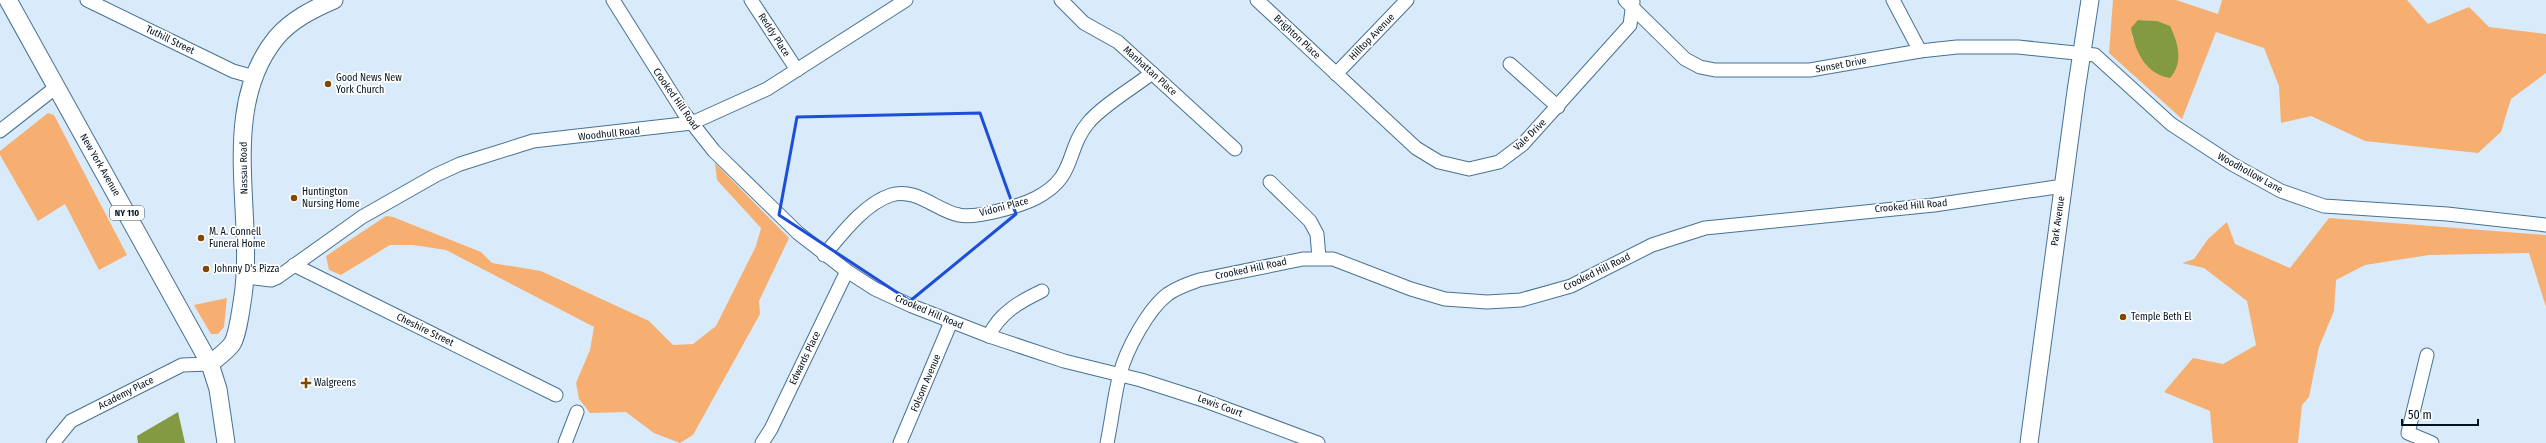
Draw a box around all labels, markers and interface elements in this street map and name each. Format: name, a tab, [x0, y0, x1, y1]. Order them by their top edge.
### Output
street label: Reddy Place	[756, 11, 793, 59]
street label: Hilltop Avenue	[1347, 11, 1397, 63]
street label: Brighton Place	[1271, 12, 1323, 62]
street label: Tuthill Street	[144, 23, 197, 57]
street label: Manhattan Place	[1121, 44, 1179, 98]
street label: Sunset Drive	[1815, 55, 1867, 75]
street label: Crooked Hill Road	[650, 66, 702, 132]
place label: Good News New York Church	[336, 72, 402, 96]
marker: Good News New York Church	[323, 79, 333, 89]
street label: Vale Drive	[1511, 117, 1549, 153]
street label: Woodhull Road	[577, 125, 641, 143]
street label: New York Avenue	[77, 132, 123, 198]
street label: Nassau Road	[238, 142, 250, 194]
street label: Woodhollow Lane	[2215, 150, 2285, 196]
place label: Huntington Nursing Home	[302, 186, 360, 210]
marker: Huntington Nursing Home	[289, 193, 299, 203]
street label: Vidoni Place	[978, 195, 1030, 219]
street label: Park Avenue	[2049, 195, 2067, 247]
street label: Crooked Hill Road	[1874, 197, 1948, 215]
road number: NY 110	[110, 206, 144, 220]
place label: M. A. Connell Funeral Home	[209, 226, 265, 250]
marker: M. A. Connell Funeral Home	[196, 233, 206, 243]
street label: Crooked Hill Road	[1562, 251, 1632, 293]
street label: Crooked Hill Road	[1214, 256, 1288, 282]
place label: Johnny D's Pizza	[214, 263, 279, 275]
marker: Johnny D's Pizza	[201, 264, 211, 274]
street label: Crooked Hill Road	[893, 292, 965, 332]
street label: Cheshire Street	[394, 311, 456, 349]
place label: Temple Beth El	[2131, 311, 2192, 323]
marker: Temple Beth El	[2118, 312, 2128, 322]
street label: Edwards Place	[787, 329, 823, 387]
street label: Folsom Avenue	[908, 352, 944, 414]
street label: Academy Place	[96, 374, 156, 412]
place label: Walgreens	[314, 377, 356, 389]
marker: Walgreens	[301, 378, 311, 388]
street label: Lewis Court	[1196, 392, 1245, 420]
scale bar	[2402, 401, 2478, 427]
text: 50 m	[2408, 408, 2432, 422]

